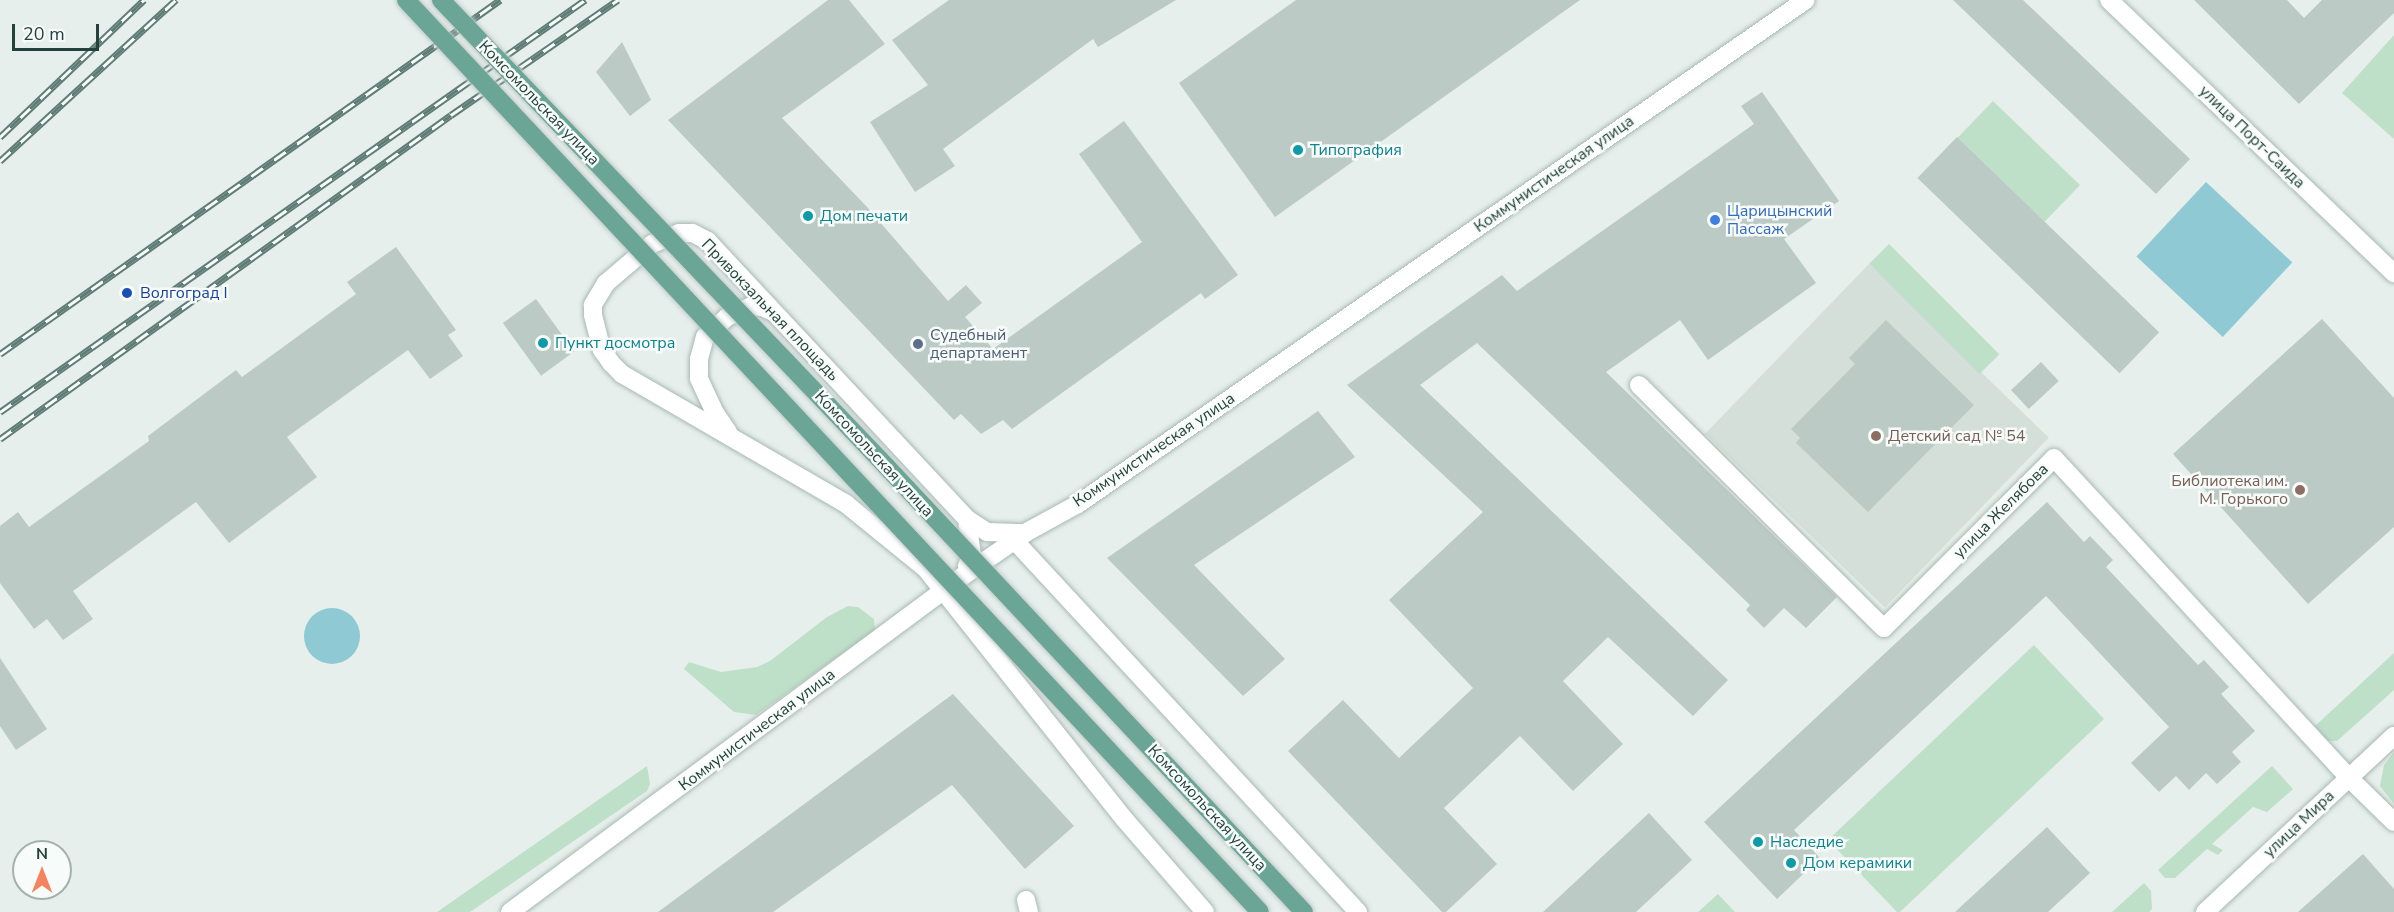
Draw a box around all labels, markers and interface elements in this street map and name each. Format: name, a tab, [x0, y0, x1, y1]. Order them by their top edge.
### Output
scale bar	[15, 12, 102, 50]
text: 20 m	[23, 22, 65, 46]
street label: Комсомольская улица	[475, 37, 603, 169]
street label: улица Порт-Саида	[2195, 82, 2309, 192]
street label: Коммунистическая улица	[1470, 111, 1638, 237]
place label: Типография	[1310, 140, 1402, 160]
marker: Типография	[1291, 143, 1305, 157]
place label: Царицынский Пассаж	[1727, 201, 1832, 239]
place label: Дом печати	[820, 206, 908, 226]
marker: Дом печати	[801, 209, 815, 223]
marker: Царицынский Пассаж	[1708, 213, 1722, 227]
street label: Привокзальная площадь	[697, 235, 843, 385]
place label: Волгоград I	[140, 283, 228, 303]
marker: Волгоград I	[118, 284, 136, 302]
place label: Судебный департамент	[930, 325, 1027, 363]
place label: Пункт досмотра	[555, 333, 675, 353]
marker: Пункт досмотра	[536, 336, 550, 350]
marker: Судебный департамент	[911, 337, 925, 351]
street label: Комсомольская улица	[811, 387, 937, 521]
street label: Коммунистическая улица	[1069, 389, 1239, 511]
place label: Детский сад № 54	[1888, 426, 2025, 446]
marker: Детский сад № 54	[1869, 429, 1883, 443]
street label: улица Желябова	[1950, 460, 2052, 562]
place label: Библиотека им. М. Горького	[2171, 471, 2288, 509]
marker: Библиотека им. М. Горького	[2293, 483, 2307, 497]
street label: Коммунистическая улица	[675, 665, 839, 795]
street label: Комсомольская улица	[1144, 741, 1270, 875]
street label: улица Мира	[2260, 786, 2338, 862]
place label: Наследие	[1770, 832, 1844, 852]
marker: Наследие	[1751, 835, 1765, 849]
north arrow	[12, 840, 72, 900]
text: N	[36, 843, 48, 865]
place label: Дом керамики	[1803, 853, 1912, 873]
marker: Дом керамики	[1784, 856, 1798, 870]

